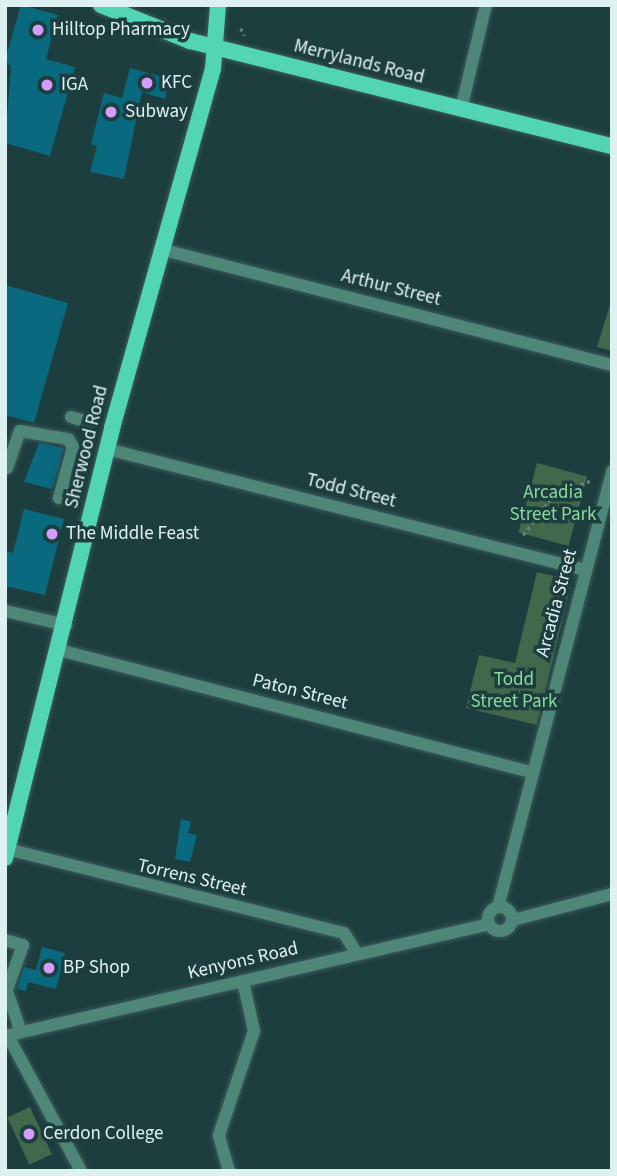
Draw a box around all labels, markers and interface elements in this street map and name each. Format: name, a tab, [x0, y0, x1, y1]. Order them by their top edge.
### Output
place label: Hilltop Pharmacy	[52, 19, 190, 41]
marker: Hilltop Pharmacy	[30, 22, 46, 38]
street label: Merrylands Road	[291, 35, 427, 89]
place label: KFC	[161, 72, 192, 94]
place label: IGA	[61, 74, 88, 96]
marker: KFC	[139, 75, 155, 91]
marker: IGA	[39, 77, 55, 93]
place label: Subway	[125, 101, 188, 123]
marker: Subway	[103, 104, 119, 120]
street label: Arthur Street	[339, 265, 443, 311]
street label: Sherwood Road	[61, 383, 113, 511]
street label: Todd Street	[304, 469, 398, 513]
park label: Arcadia Street Park	[510, 482, 596, 526]
place label: The Middle Feast	[66, 523, 199, 545]
marker: The Middle Feast	[44, 526, 60, 542]
street label: Arcadia Street	[532, 546, 582, 660]
street label: Paton Street	[250, 669, 350, 715]
park label: Todd Street Park	[471, 669, 557, 713]
street label: Torrens Street	[135, 854, 249, 902]
street label: Kenyons Road	[186, 937, 300, 985]
place label: BP Shop	[63, 957, 130, 979]
marker: BP Shop	[41, 960, 57, 976]
place label: Cerdon College	[43, 1123, 164, 1145]
marker: Cerdon College	[21, 1126, 37, 1142]

